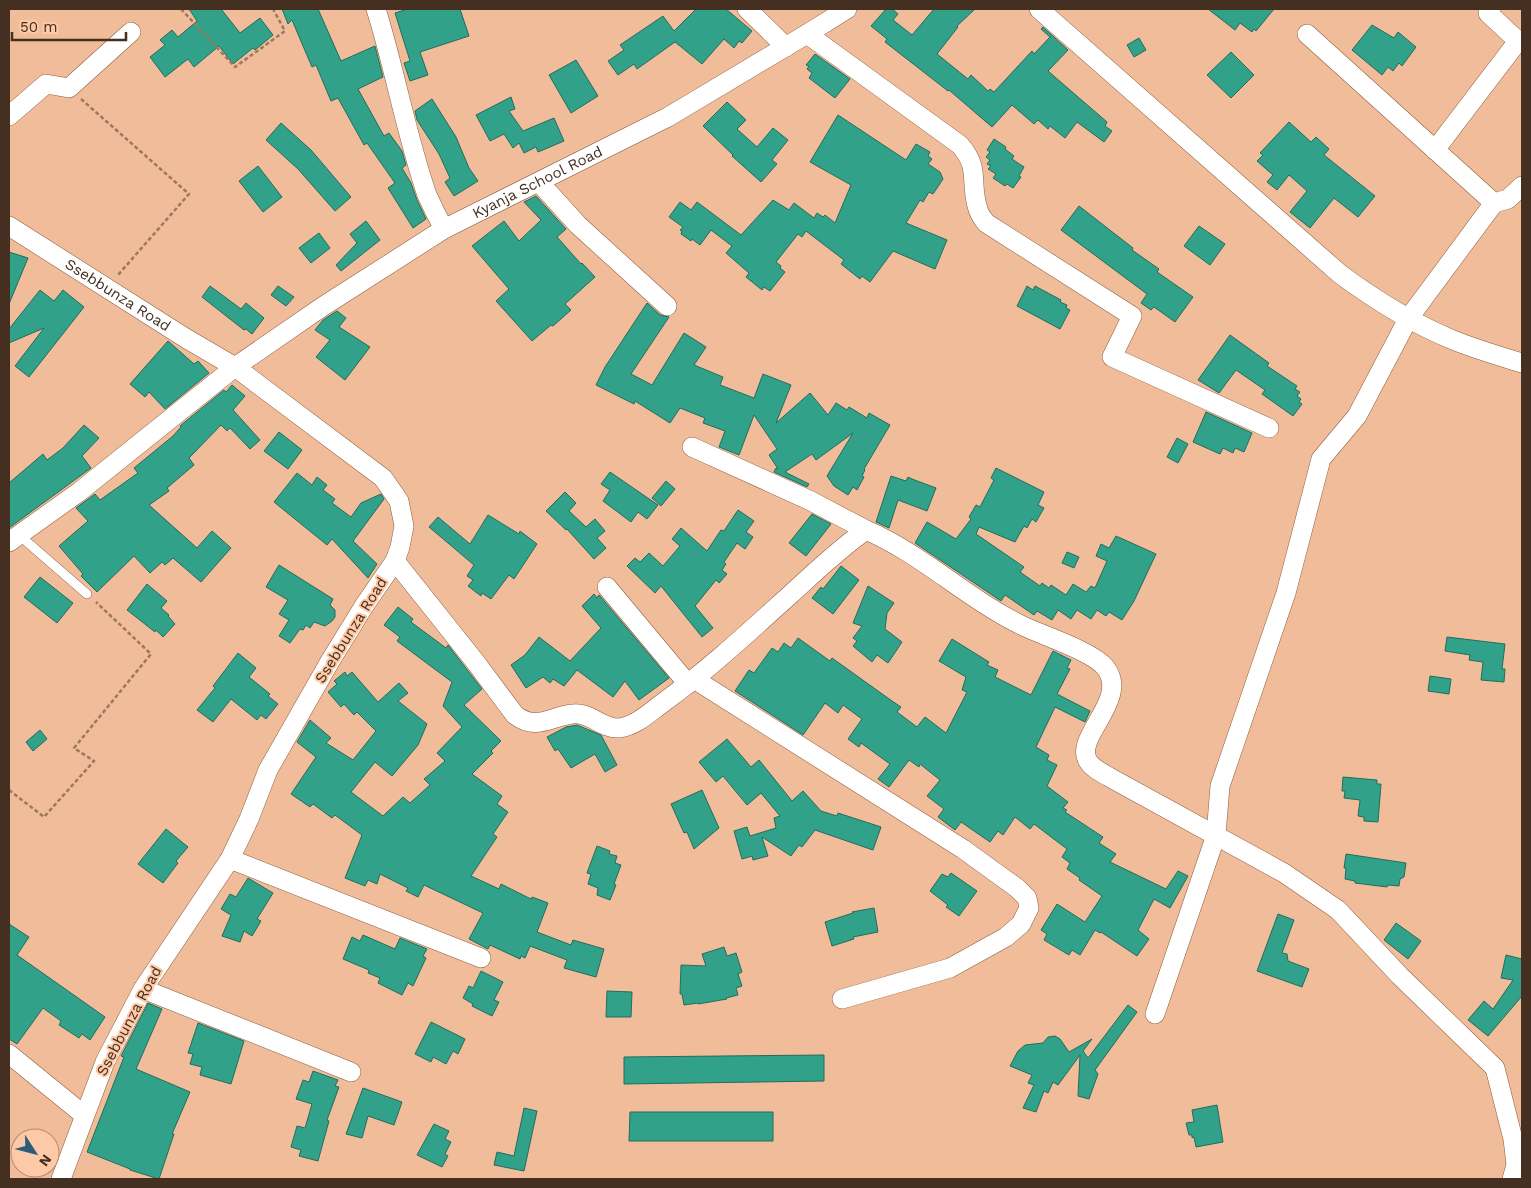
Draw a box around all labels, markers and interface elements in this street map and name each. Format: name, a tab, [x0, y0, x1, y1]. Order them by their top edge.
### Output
scale bar	[12, 10, 126, 42]
text: 50 m	[20, 18, 57, 36]
street label: Kyanja School Road	[470, 142, 606, 222]
street label: Ssebbunza Road	[62, 255, 174, 335]
street label: Ssebbunza Road	[311, 574, 391, 686]
street label: Ssebbunza Road	[93, 963, 165, 1079]
north arrow	[10, 1128, 60, 1178]
text: N	[36, 1152, 55, 1170]

